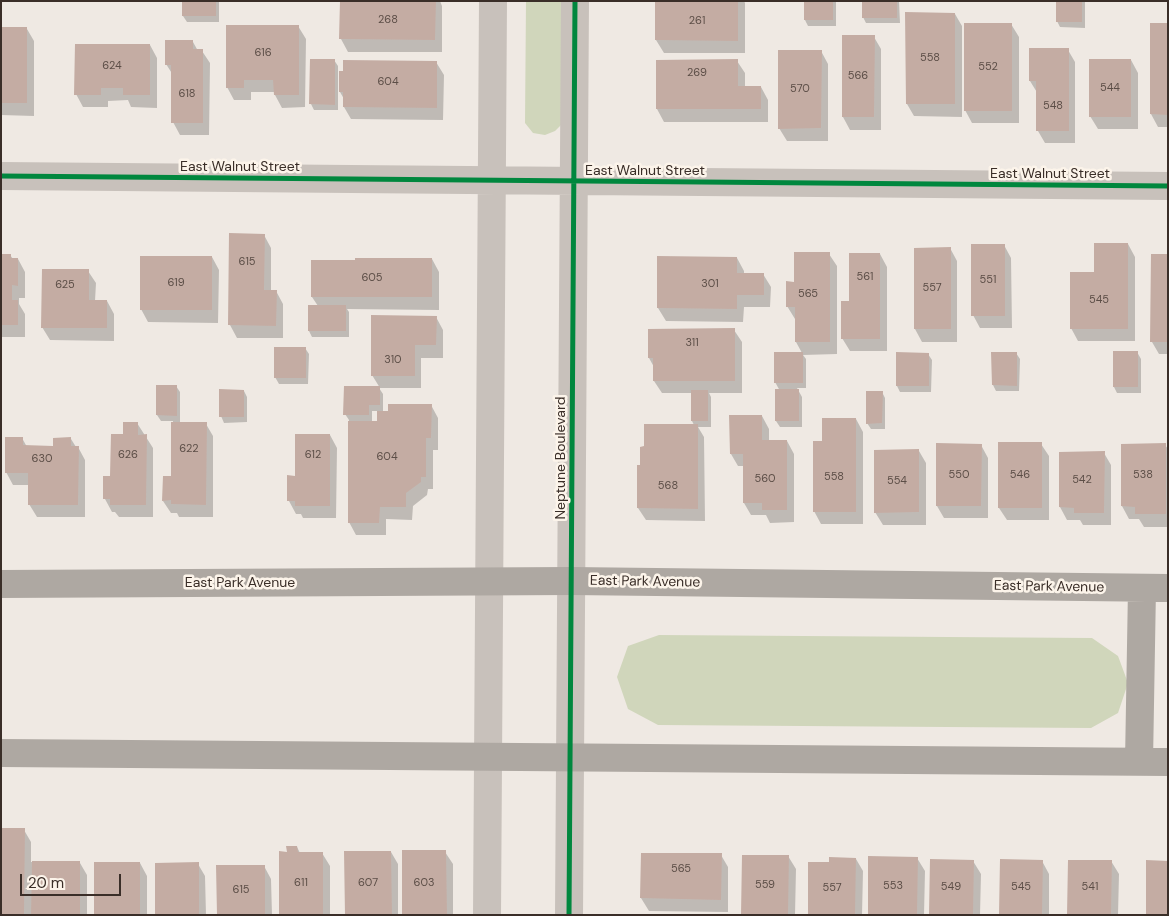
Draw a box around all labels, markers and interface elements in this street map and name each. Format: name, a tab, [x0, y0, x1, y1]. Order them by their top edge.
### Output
house number: 268	[378, 13, 398, 27]
house number: 261	[689, 14, 705, 28]
house number: 616	[254, 46, 272, 60]
house number: 558	[920, 51, 940, 65]
house number: 624	[102, 59, 122, 73]
house number: 552	[978, 60, 998, 74]
house number: 269	[687, 66, 707, 80]
house number: 566	[848, 69, 868, 83]
house number: 604	[377, 75, 399, 89]
house number: 544	[1100, 81, 1120, 95]
house number: 570	[790, 82, 810, 96]
house number: 618	[178, 87, 196, 101]
house number: 548	[1043, 99, 1063, 113]
street label: East Walnut Street	[180, 159, 300, 175]
street label: East Walnut Street	[585, 163, 705, 179]
street label: East Walnut Street	[990, 166, 1110, 182]
house number: 615	[238, 255, 256, 269]
house number: 561	[856, 270, 874, 284]
house number: 605	[361, 271, 383, 285]
house number: 551	[980, 273, 996, 287]
house number: 619	[167, 276, 185, 290]
house number: 301	[701, 277, 719, 291]
house number: 625	[55, 278, 75, 292]
house number: 557	[922, 281, 942, 295]
house number: 565	[798, 287, 818, 301]
house number: 545	[1089, 293, 1109, 307]
house number: 311	[685, 336, 699, 350]
house number: 310	[384, 353, 402, 367]
street label: Neptune Boulevard	[553, 396, 569, 520]
house number: 622	[179, 442, 199, 456]
house number: 626	[118, 448, 138, 462]
house number: 612	[305, 448, 321, 462]
house number: 604	[376, 450, 398, 464]
house number: 630	[32, 452, 52, 466]
house number: 550	[949, 468, 969, 482]
house number: 546	[1010, 468, 1030, 482]
house number: 538	[1133, 468, 1153, 482]
house number: 558	[824, 470, 844, 484]
house number: 560	[754, 472, 776, 486]
house number: 542	[1072, 473, 1092, 487]
house number: 554	[887, 474, 907, 488]
house number: 568	[658, 479, 678, 493]
street label: East Park Avenue	[590, 573, 700, 591]
street label: East Park Avenue	[185, 575, 295, 591]
street label: East Park Avenue	[994, 578, 1104, 596]
house number: 565	[671, 862, 691, 876]
scale bar	[22, 864, 124, 896]
text: 20 m	[28, 873, 64, 893]
house number: 611	[294, 876, 308, 890]
house number: 607	[358, 876, 378, 890]
house number: 603	[414, 876, 434, 890]
house number: 559	[755, 878, 775, 892]
house number: 553	[883, 879, 903, 893]
house number: 549	[941, 880, 961, 894]
house number: 545	[1011, 880, 1031, 894]
house number: 541	[1082, 880, 1098, 894]
house number: 557	[822, 881, 842, 895]
house number: 615	[232, 883, 250, 897]

